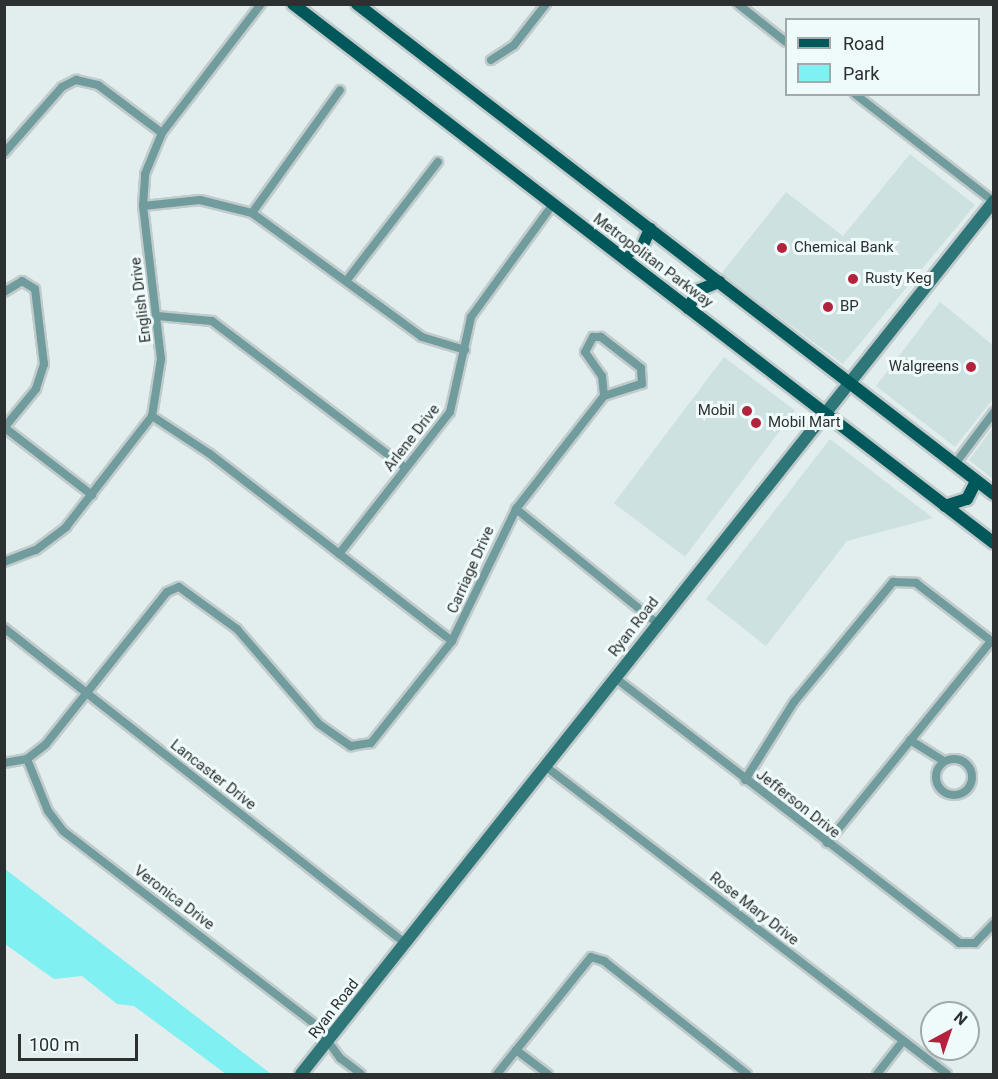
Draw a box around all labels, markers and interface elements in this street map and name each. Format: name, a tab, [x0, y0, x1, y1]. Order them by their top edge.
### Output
legend	[785, 18, 980, 96]
text: Road	[843, 33, 884, 54]
text: Park	[843, 63, 879, 84]
street label: Metropolitan Parkway	[590, 210, 716, 312]
place label: Chemical Bank	[794, 239, 894, 257]
marker: Chemical Bank	[775, 241, 789, 255]
street label: English Drive	[127, 256, 155, 344]
place label: Rusty Keg	[865, 270, 932, 288]
marker: Rusty Keg	[846, 272, 860, 286]
place label: BP	[840, 298, 859, 316]
marker: BP	[821, 300, 835, 314]
place label: Walgreens	[889, 358, 959, 376]
marker: Walgreens	[964, 360, 978, 374]
street label: Arlene Drive	[380, 401, 444, 475]
place label: Mobil	[698, 402, 735, 420]
marker: Mobil	[740, 404, 754, 418]
place label: Mobil Mart	[768, 414, 841, 432]
marker: Mobil Mart	[749, 416, 763, 430]
street label: Carriage Drive	[444, 524, 498, 616]
street label: Ryan Road	[605, 594, 663, 660]
street label: Lancaster Drive	[167, 736, 259, 814]
street label: Jefferson Drive	[752, 766, 844, 842]
street label: Veronica Drive	[130, 862, 218, 934]
street label: Rose Mary Drive	[706, 869, 802, 949]
street label: Ryan Road	[305, 976, 363, 1042]
north arrow	[920, 1001, 980, 1061]
text: N	[950, 1007, 971, 1029]
scale bar	[21, 1022, 141, 1060]
text: 100 m	[29, 1034, 80, 1055]

